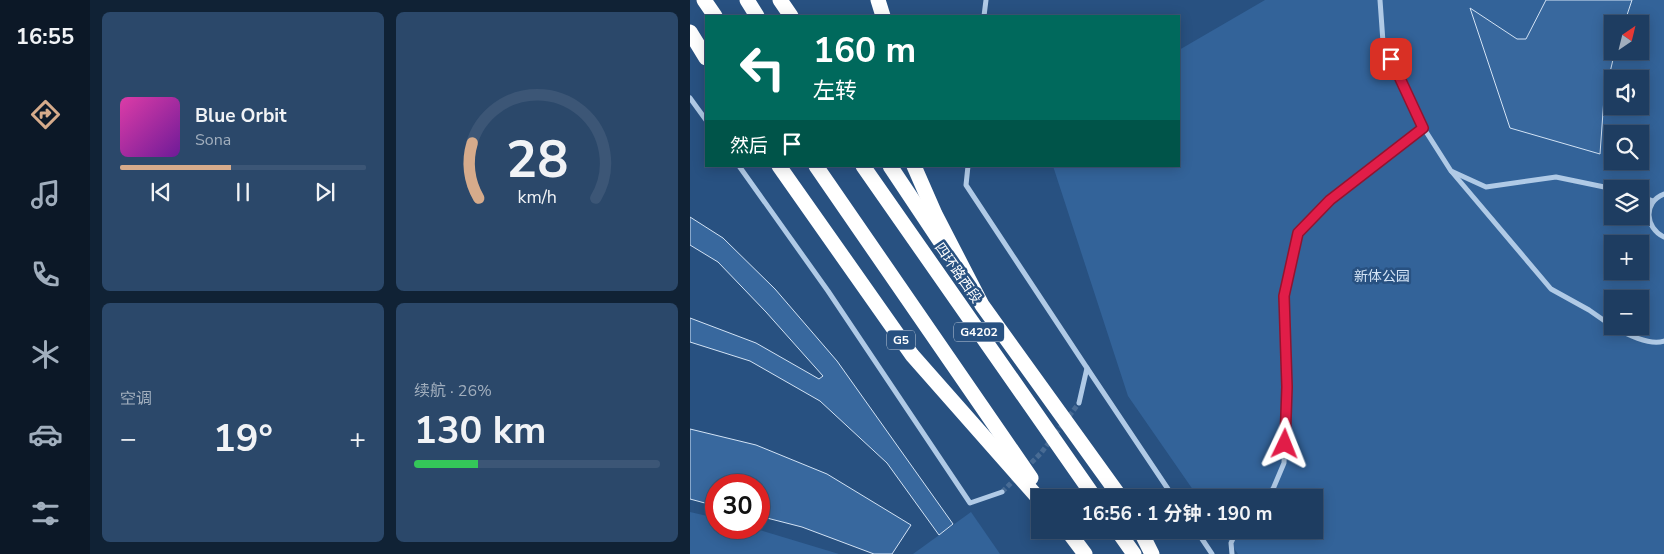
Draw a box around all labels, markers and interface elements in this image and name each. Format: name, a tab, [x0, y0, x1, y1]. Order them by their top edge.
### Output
north arrow	[1604, 15, 1649, 60]
map controls	[1604, 15, 1649, 335]
text: 16:55	[16, 22, 74, 52]
text: 160 m	[813, 27, 916, 74]
icon: left	[730, 35, 795, 100]
pin	[1370, 38, 1412, 80]
icon: arrive	[1377, 45, 1405, 73]
button: sound	[1604, 70, 1649, 115]
text: 左转	[813, 76, 857, 106]
icon: directions	[28, 97, 63, 132]
text: Blue Orbit	[195, 103, 286, 129]
text: 28	[506, 124, 568, 195]
button: search	[1604, 125, 1649, 170]
text: Sona	[195, 129, 231, 151]
icon: arrive	[778, 130, 806, 158]
text: 然后	[730, 133, 768, 159]
icon: music	[28, 177, 63, 212]
icon: previous	[147, 178, 175, 206]
icon: pause	[229, 178, 257, 206]
icon: next	[311, 178, 339, 206]
button: layers	[1604, 180, 1649, 225]
text: km/h	[517, 185, 557, 209]
button: +	[1604, 235, 1649, 280]
street label: 四环路西段	[930, 239, 986, 307]
icon: phone	[28, 257, 63, 292]
park label: 新体公园	[1354, 267, 1410, 286]
button: −	[1604, 290, 1649, 335]
road number: G4202	[954, 322, 1004, 342]
road number: G5	[887, 330, 915, 350]
icon: climate	[28, 337, 63, 372]
text: 续航 · 26%	[414, 380, 492, 402]
text: 空调	[120, 388, 152, 410]
text: 130 km	[414, 405, 546, 456]
text: 19°	[213, 413, 273, 464]
icon: car	[28, 417, 63, 452]
position arrow	[1258, 417, 1310, 469]
text: −	[120, 420, 137, 458]
text: +	[349, 420, 366, 458]
speed limit sign: 30	[705, 474, 770, 539]
icon: filters	[28, 496, 63, 531]
text: 16:56 · 1 分钟 · 190 m	[1082, 501, 1272, 527]

